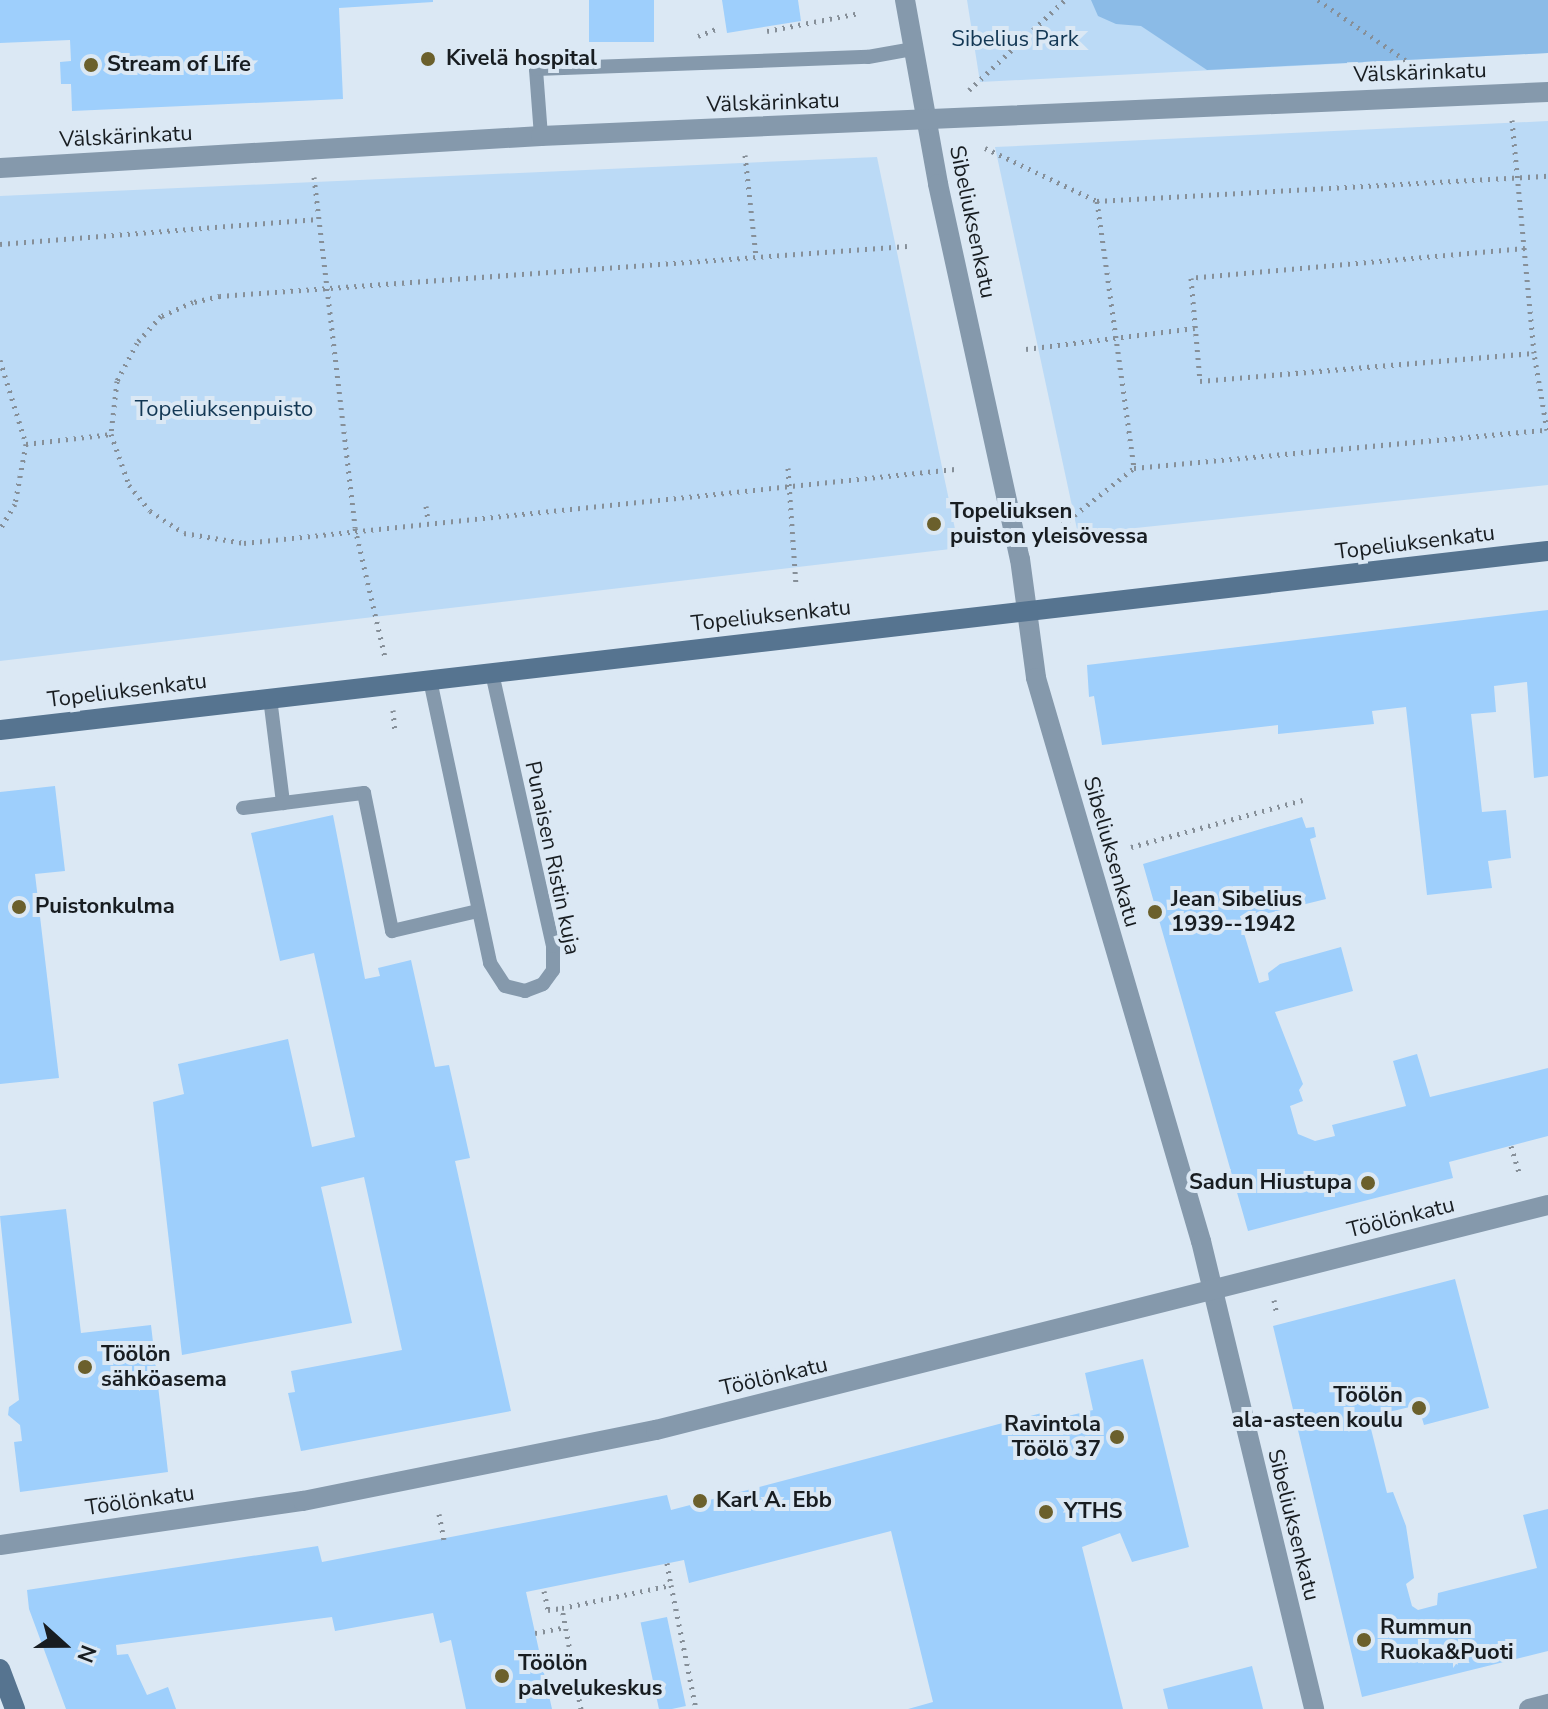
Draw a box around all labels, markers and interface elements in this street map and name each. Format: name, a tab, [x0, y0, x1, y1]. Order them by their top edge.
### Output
park label: Sibelius Park	[951, 27, 1079, 53]
place label: Kivelä hospital	[446, 46, 597, 72]
marker: Kivelä hospital	[417, 48, 439, 70]
place label: Stream of Life	[107, 52, 251, 78]
marker: Stream of Life	[82, 56, 100, 74]
street label: Välskärinkatu	[1353, 57, 1487, 89]
street label: Välskärinkatu	[706, 87, 840, 119]
street label: Välskärinkatu	[59, 120, 193, 154]
street label: Sibeliuksenkatu	[943, 143, 1001, 301]
park label: Topeliuksenpuisto	[135, 397, 313, 423]
place label: Topeliuksen puiston yleisövessa	[950, 498, 1148, 550]
marker: Topeliuksen puiston yleisövessa	[925, 515, 943, 533]
street label: Topeliuksenkatu	[1334, 520, 1496, 566]
street label: Topeliuksenkatu	[690, 594, 852, 638]
street label: Topeliuksenkatu	[46, 668, 208, 714]
street label: Punaisen Ristin kuja	[519, 759, 585, 957]
street label: Sibeliuksenkatu	[1077, 774, 1145, 930]
place label: Jean Sibelius 1939--1942	[1171, 886, 1302, 938]
place label: Puistonkulma	[35, 894, 175, 920]
marker: Puistonkulma	[10, 898, 28, 916]
marker: Jean Sibelius 1939--1942	[1146, 903, 1164, 921]
place label: Sadun Hiustupa	[1189, 1170, 1352, 1196]
marker: Sadun Hiustupa	[1359, 1174, 1377, 1192]
street label: Töölönkatu	[1345, 1192, 1457, 1244]
place label: Töölön sähköasema	[101, 1341, 227, 1392]
street label: Töölönkatu	[718, 1352, 830, 1402]
marker: Töölön sähköasema	[76, 1358, 94, 1376]
place label: Töölön ala-asteen koulu	[1232, 1382, 1403, 1434]
marker: Töölön ala-asteen koulu	[1410, 1399, 1428, 1417]
place label: Ravintola Töölö 37	[1004, 1411, 1101, 1462]
marker: Ravintola Töölö 37	[1108, 1428, 1126, 1446]
street label: Sibeliuksenkatu	[1261, 1446, 1325, 1604]
street label: Töölönkatu	[84, 1480, 196, 1522]
place label: Karl A. Ebb	[716, 1488, 832, 1514]
marker: Karl A. Ebb	[691, 1492, 709, 1510]
place label: YTHS	[1064, 1499, 1123, 1525]
marker: YTHS	[1035, 1501, 1057, 1523]
north arrow	[24, 1605, 104, 1685]
place label: Rummun Ruoka&Puoti	[1380, 1614, 1514, 1666]
marker: Rummun Ruoka&Puoti	[1355, 1631, 1373, 1649]
text: N	[69, 1641, 103, 1667]
place label: Töölön palvelukeskus	[518, 1650, 663, 1702]
marker: Töölön palvelukeskus	[493, 1667, 511, 1685]

